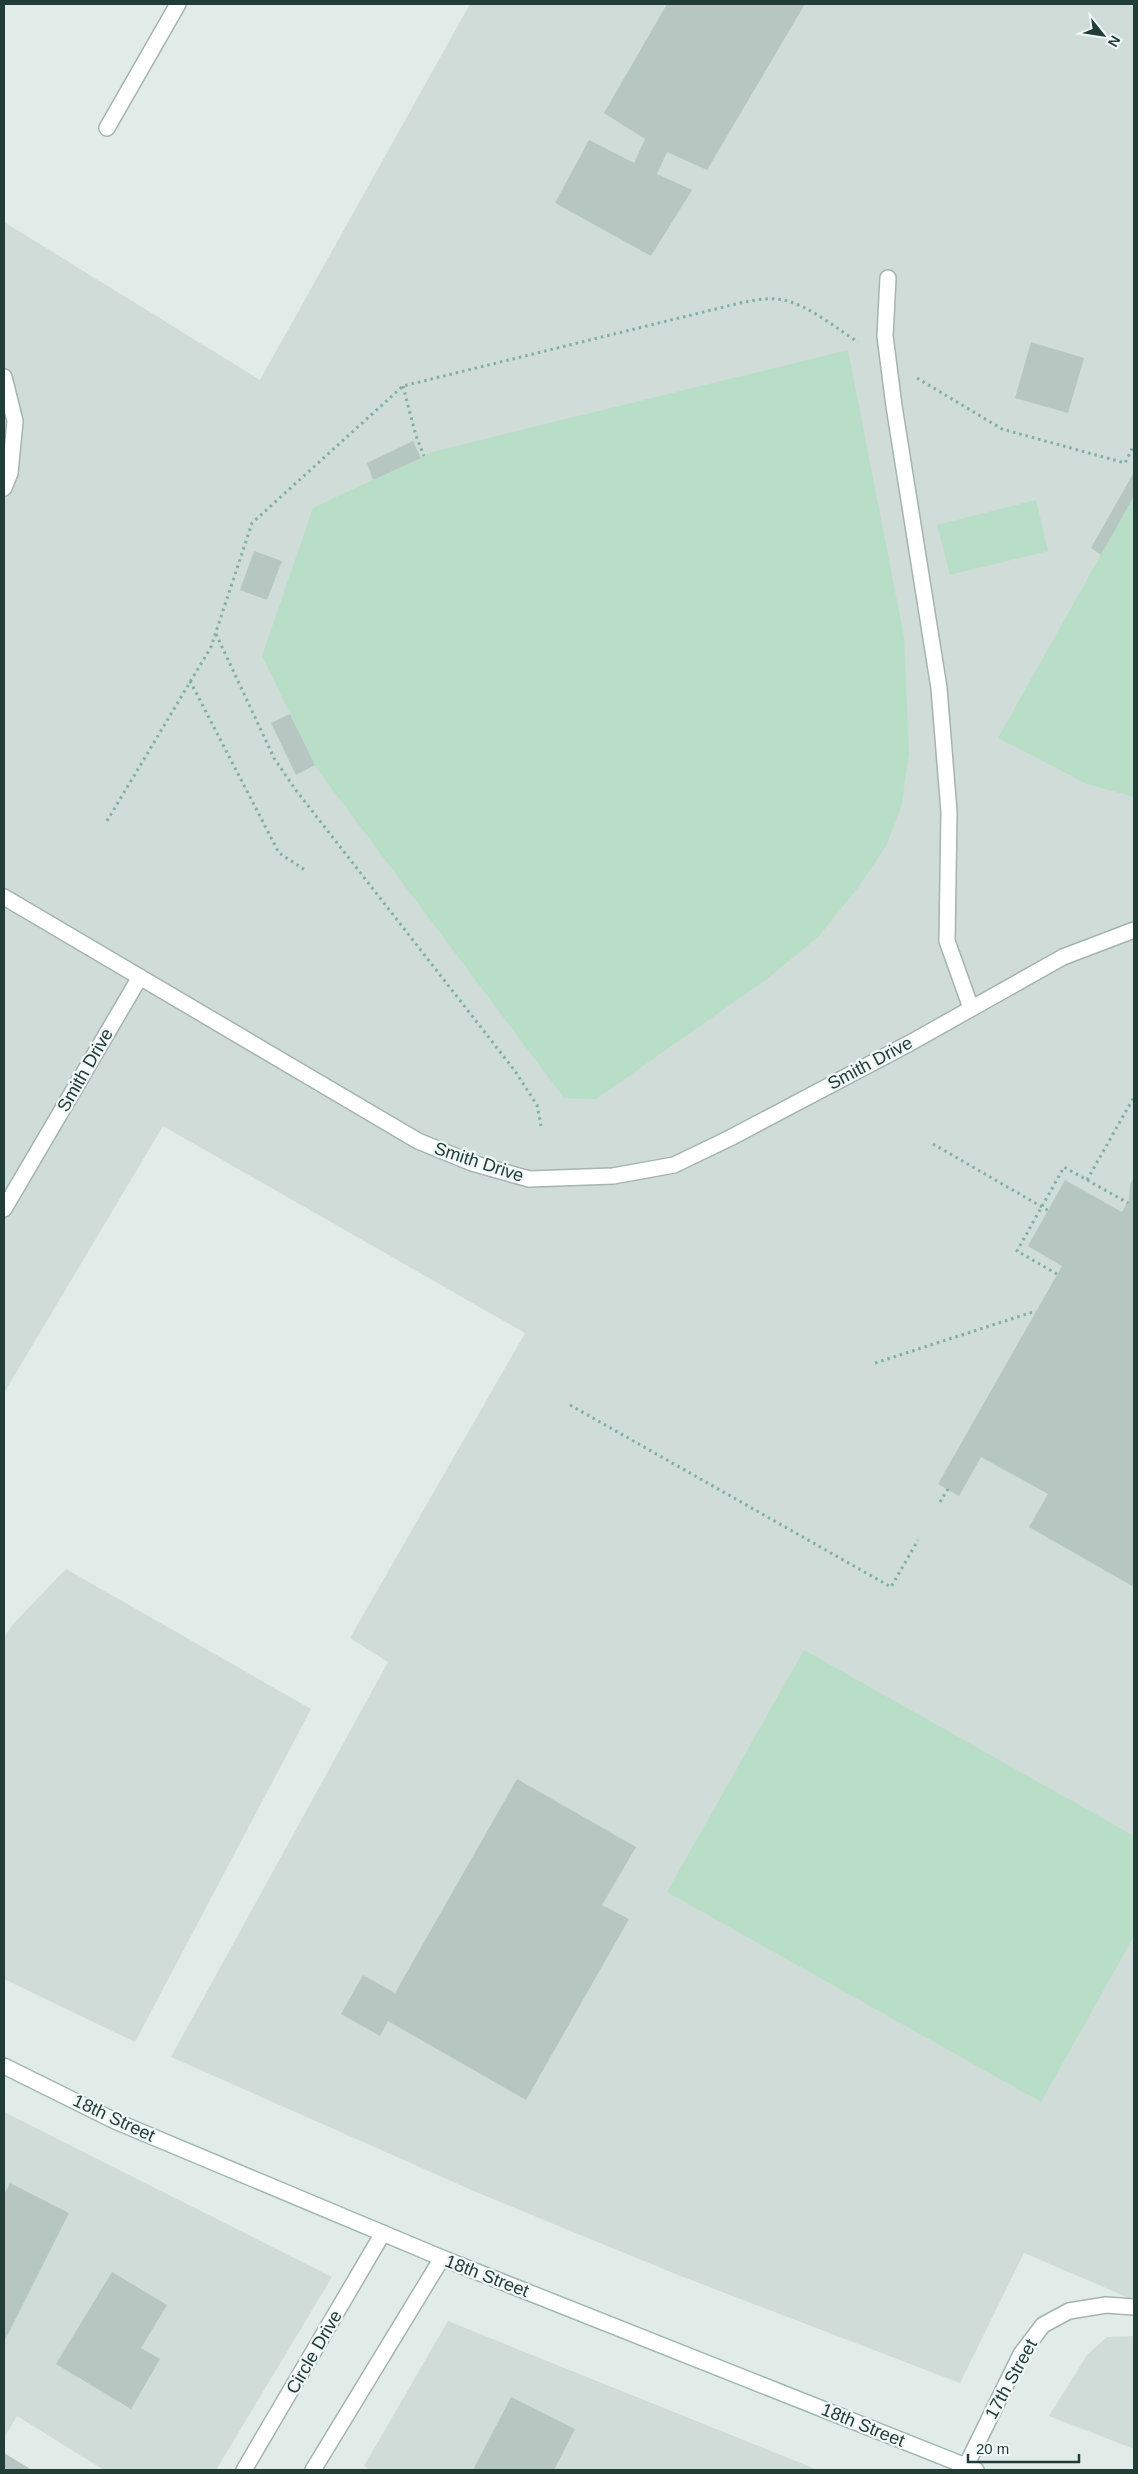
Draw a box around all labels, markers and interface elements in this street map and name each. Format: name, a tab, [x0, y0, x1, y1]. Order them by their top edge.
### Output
north arrow	[1078, 10, 1128, 60]
text: N	[1105, 33, 1124, 50]
street label: Smith Drive	[53, 1025, 117, 1115]
street label: Smith Drive	[824, 1032, 916, 1094]
street label: Smith Drive	[432, 1138, 526, 1186]
street label: 18th Street	[70, 2090, 158, 2146]
street label: 18th Street	[442, 2251, 532, 2301]
street label: Circle Drive	[282, 2307, 346, 2397]
street label: 17th Street	[981, 2336, 1041, 2422]
street label: 18th Street	[818, 2399, 908, 2451]
scale bar	[968, 2432, 1079, 2464]
text: 20 m	[976, 2440, 1009, 2457]

